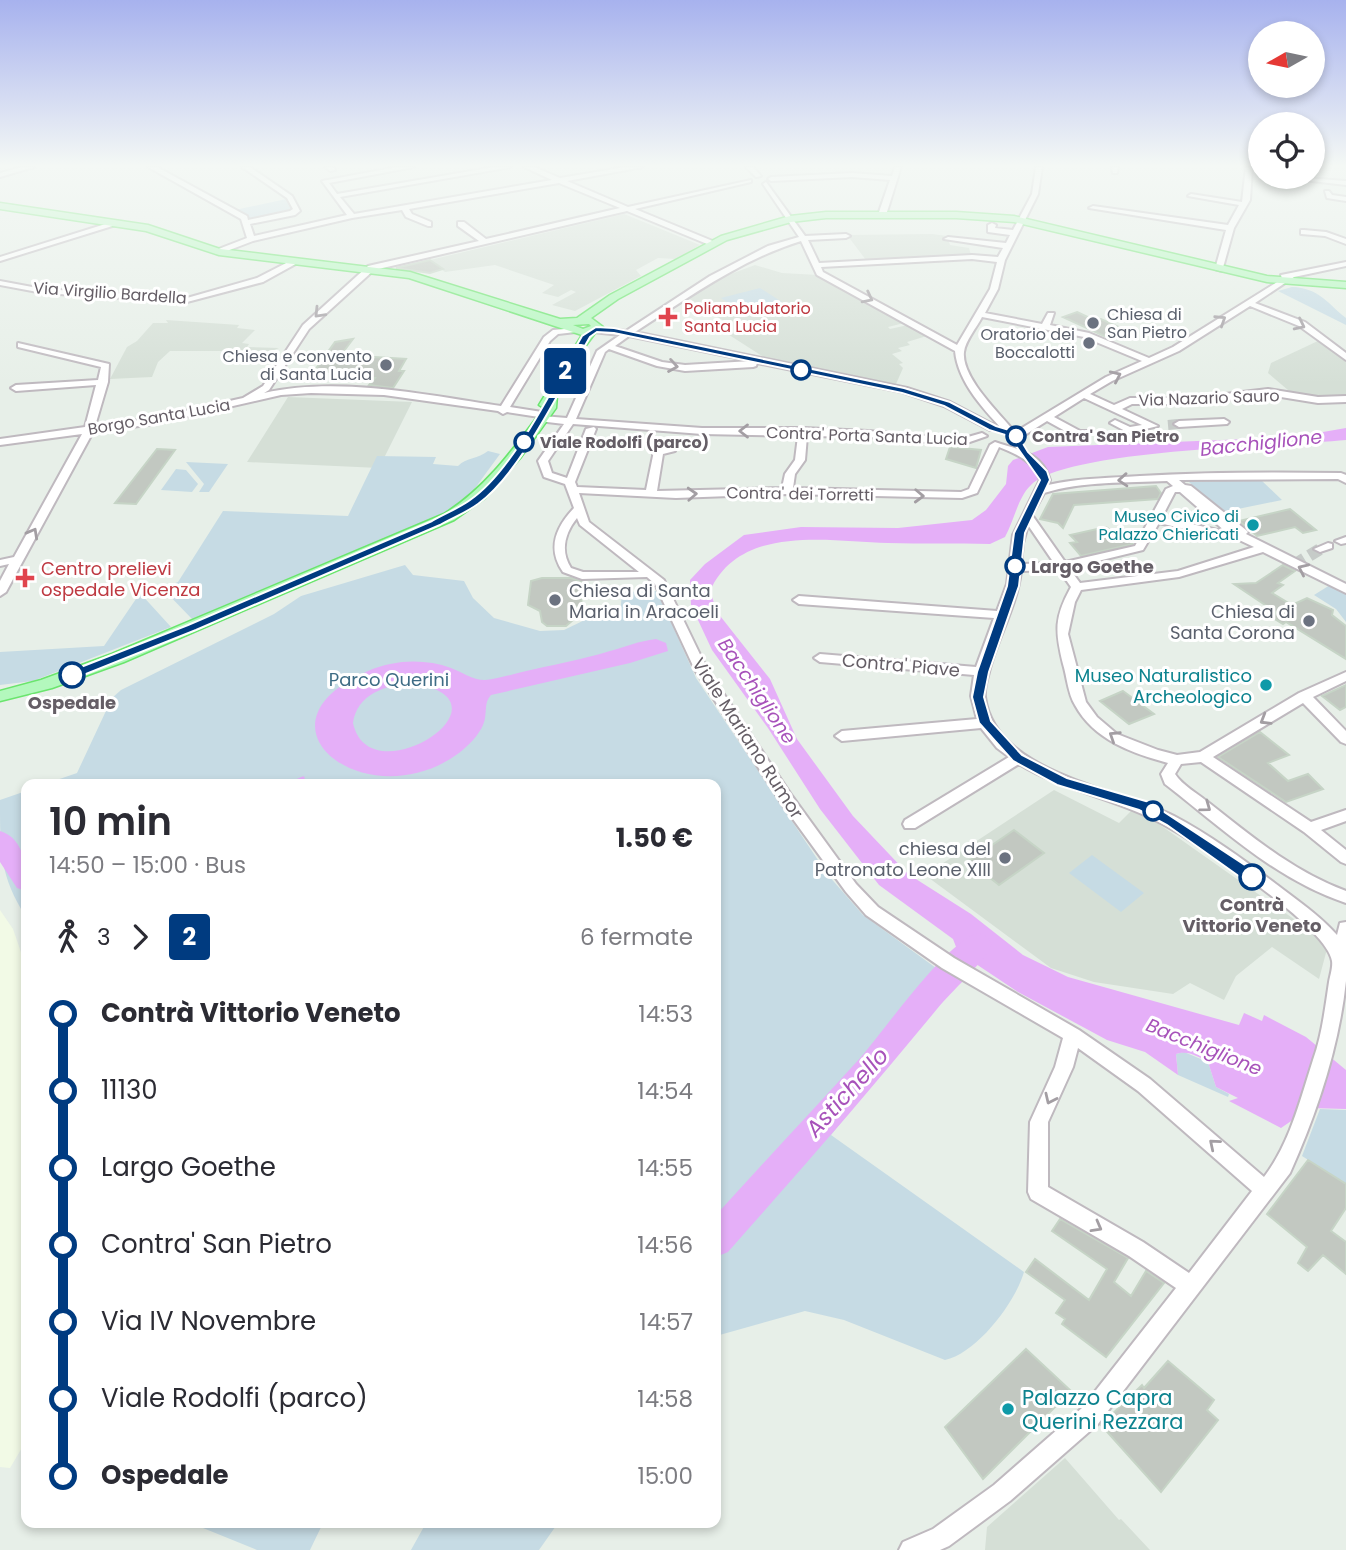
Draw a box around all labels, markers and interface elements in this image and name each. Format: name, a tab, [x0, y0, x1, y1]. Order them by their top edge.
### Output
north arrow	[1248, 21, 1325, 98]
map controls	[1248, 21, 1325, 189]
button: locate	[1248, 112, 1325, 189]
street label: Via Virgilio Bardella	[33, 276, 187, 310]
one-way arrow	[860, 290, 873, 304]
place label: Poliambulatorio Santa Lucia	[684, 297, 811, 338]
place label: Chiesa di San Pietro	[1107, 303, 1187, 344]
one-way arrow	[315, 305, 328, 318]
marker: Poliambulatorio Santa Lucia	[658, 307, 678, 327]
marker: Chiesa di San Pietro	[1085, 315, 1101, 331]
one-way arrow	[1213, 316, 1226, 329]
one-way arrow	[1293, 316, 1305, 330]
place label: Oratorio dei Boccalotti	[980, 323, 1075, 364]
marker: Oratorio dei Boccalotti	[1081, 335, 1097, 351]
place label: Chiesa e convento di Santa Lucia	[223, 345, 372, 386]
line badge: 2	[542, 348, 588, 394]
text: 2	[558, 354, 572, 387]
marker: Chiesa e convento di Santa Lucia	[378, 357, 394, 373]
one-way arrow	[667, 358, 679, 373]
unlabelled marker	[791, 360, 811, 380]
one-way arrow	[1109, 370, 1121, 384]
street label: Via Nazario Sauro	[1138, 384, 1280, 412]
street label: Borgo Santa Lucia	[86, 393, 232, 441]
street label: Contra' Porta Santa Lucia	[766, 421, 968, 451]
one-way arrow	[739, 423, 749, 439]
water label: Bacchiglione	[1199, 423, 1324, 463]
place label: Contra' San Pietro	[1032, 425, 1179, 448]
marker: Contra' San Pietro	[1006, 426, 1026, 446]
place label: Viale Rodolfi (parco)	[540, 431, 709, 454]
marker: Viale Rodolfi (parco)	[514, 432, 534, 452]
one-way arrow	[1117, 472, 1128, 487]
street label: Contra' dei Torretti	[726, 481, 874, 507]
one-way arrow	[687, 487, 698, 502]
one-way arrow	[914, 488, 925, 503]
place label: Museo Civico di Palazzo Chiericati	[1098, 505, 1239, 546]
marker: Museo Civico di Palazzo Chiericati	[1245, 517, 1261, 533]
one-way arrow	[25, 527, 38, 540]
place label: Largo Goethe	[1031, 554, 1154, 579]
place label: Centro prelievi ospedale Vicenza	[41, 556, 201, 602]
marker: Largo Goethe	[1005, 556, 1025, 576]
one-way arrow	[1298, 563, 1310, 577]
marker: Centro prelievi ospedale Vicenza	[15, 568, 35, 588]
place label: Chiesa di Santa Maria in Aracoeli	[569, 578, 719, 624]
marker: Chiesa di Santa Maria in Aracoeli	[547, 592, 563, 608]
place label: Chiesa di Santa Corona	[1170, 599, 1295, 645]
marker: Chiesa di Santa Corona	[1301, 613, 1317, 629]
water label: Bacchiglione	[712, 633, 803, 750]
street label: Contra' Piave	[841, 647, 961, 683]
street label: Viale Mariano Rumor	[687, 653, 810, 824]
marker: Ospedale	[59, 662, 85, 688]
place label: Museo Naturalistico Archeologico	[1075, 663, 1252, 709]
park label: Parco Querini	[329, 667, 449, 692]
marker: Museo Naturalistico Archeologico	[1258, 677, 1274, 693]
place label: Ospedale	[28, 690, 116, 715]
one-way arrow	[1259, 712, 1272, 725]
one-way arrow	[1108, 732, 1121, 745]
text: 10 min	[49, 795, 172, 848]
one-way arrow	[1198, 799, 1211, 812]
unlabelled marker	[1143, 801, 1163, 821]
text: 1.50 €	[616, 820, 693, 856]
place label: chiesa del Patronato Leone XIII	[815, 836, 991, 882]
text: 14:50 – 15:00 · Bus	[49, 849, 246, 881]
marker: chiesa del Patronato Leone XIII	[997, 850, 1013, 866]
marker: Contrà Vittorio Veneto	[1239, 864, 1265, 890]
place label: Contrà Vittorio Veneto	[1182, 892, 1322, 938]
icon: walk	[49, 918, 87, 956]
icon: forward	[121, 918, 159, 956]
text: 2	[183, 920, 196, 953]
text: 3	[97, 921, 111, 953]
text: 6 fermate	[580, 921, 693, 953]
text: Contrà Vittorio Veneto	[101, 995, 401, 1031]
text: 14:53	[638, 998, 693, 1030]
water label: Bacchiglione	[1142, 1012, 1266, 1083]
water label: Astichello	[797, 1040, 896, 1145]
text: 11130	[101, 1072, 158, 1108]
text: 14:54	[637, 1075, 693, 1107]
one-way arrow	[1044, 1092, 1058, 1104]
one-way arrow	[1210, 1140, 1223, 1152]
text: Largo Goethe	[101, 1149, 276, 1185]
text: 14:55	[637, 1152, 693, 1184]
one-way arrow	[1090, 1219, 1102, 1232]
text: Contra' San Pietro	[101, 1226, 332, 1262]
text: 14:56	[637, 1229, 693, 1261]
text: Via IV Novembre	[101, 1303, 316, 1339]
text: 14:57	[639, 1306, 693, 1338]
text: Viale Rodolfi (parco)	[101, 1380, 368, 1416]
text: 14:58	[637, 1383, 693, 1415]
place label: Palazzo Capra Querini Rezzara	[1022, 1383, 1183, 1436]
marker: Palazzo Capra Querini Rezzara	[1000, 1401, 1016, 1417]
text: Ospedale	[101, 1457, 229, 1493]
text: 15:00	[637, 1460, 693, 1492]

